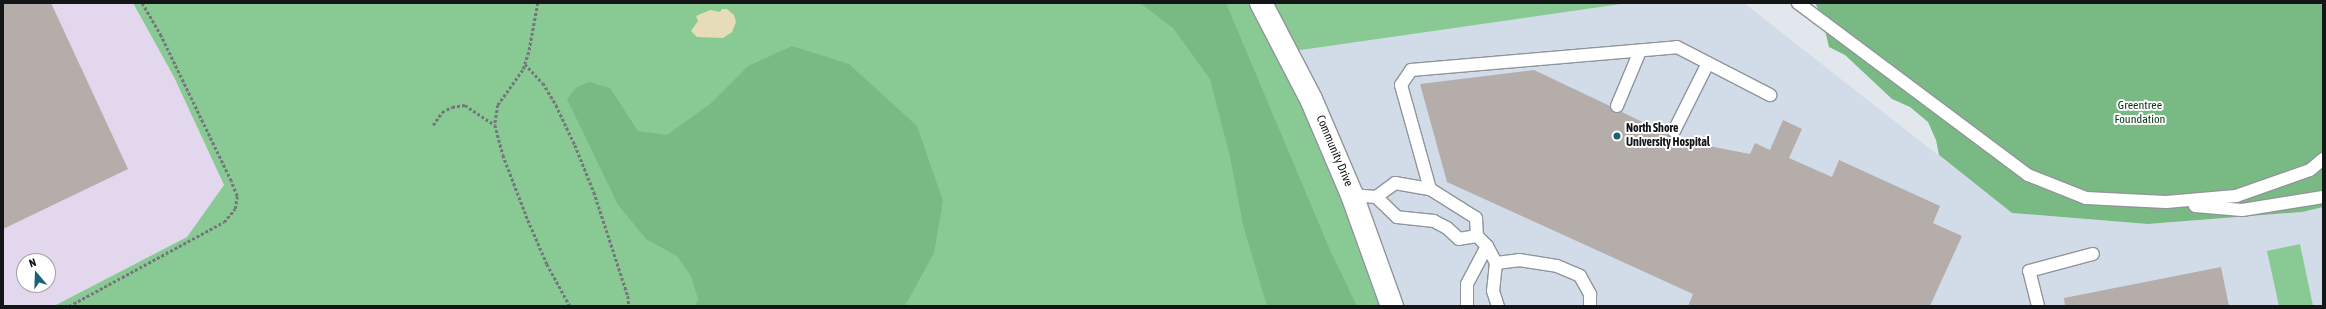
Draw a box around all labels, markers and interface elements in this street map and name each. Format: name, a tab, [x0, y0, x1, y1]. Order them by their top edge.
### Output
park label: Greentree Foundation	[2115, 99, 2165, 127]
street label: Community Drive	[1313, 113, 1355, 189]
place label: North Shore University Hospital	[1626, 122, 1710, 150]
marker: North Shore University Hospital	[1611, 130, 1623, 142]
north arrow	[16, 253, 56, 293]
text: N	[27, 256, 37, 269]

